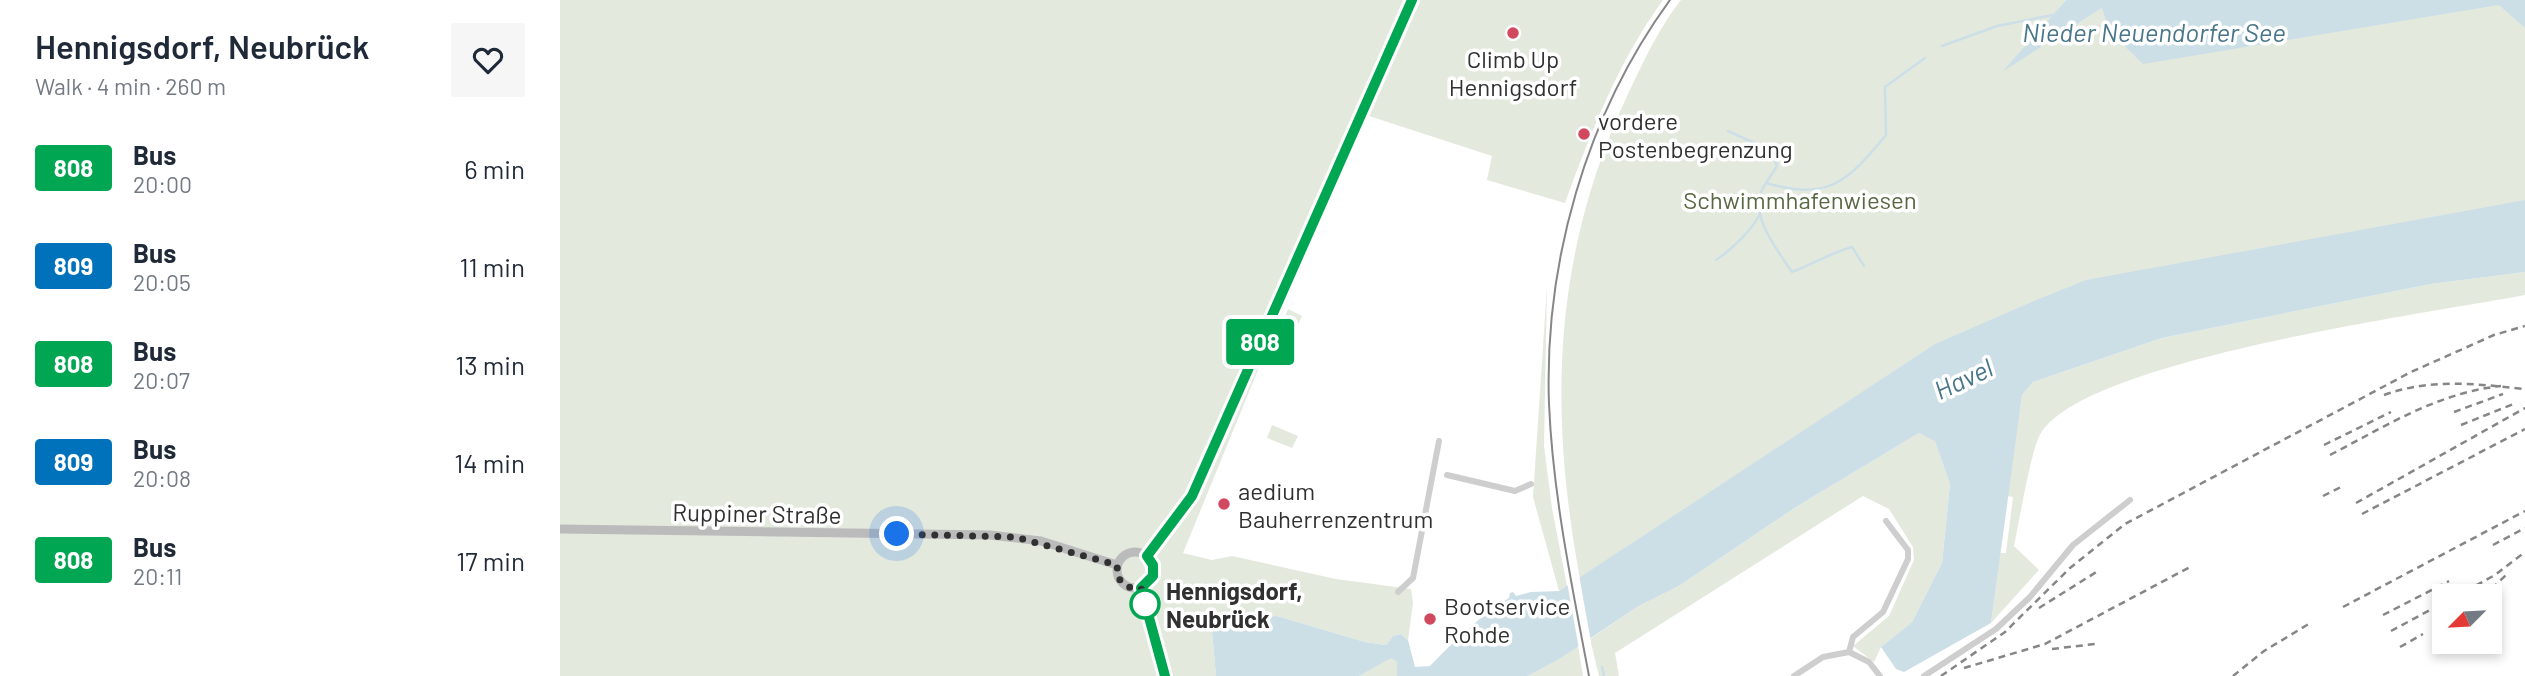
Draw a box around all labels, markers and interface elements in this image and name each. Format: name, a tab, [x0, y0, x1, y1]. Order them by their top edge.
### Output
water label: Nieder Neuendorfer See	[2022, 16, 2286, 47]
button: heart	[451, 23, 525, 97]
marker: Climb Up Hennigsdorf	[1505, 25, 1521, 41]
text: Hennigsdorf, Neubrück	[35, 26, 369, 66]
place label: Climb Up Hennigsdorf	[1449, 44, 1577, 101]
text: Walk · 4 min · 260 m	[35, 72, 226, 100]
place label: vordere Postenbegrenzung	[1598, 106, 1793, 163]
marker: vordere Postenbegrenzung	[1576, 126, 1592, 142]
text: Bus	[133, 139, 176, 170]
text: 808	[54, 153, 93, 182]
text: 6 min	[464, 153, 525, 184]
text: 20:00	[133, 170, 192, 198]
park label: Schwimmhafenwiesen	[1683, 185, 1917, 214]
text: Bus	[133, 237, 176, 268]
text: 809	[54, 251, 93, 280]
text: 11 min	[459, 251, 525, 282]
text: 20:05	[133, 268, 191, 296]
line badge: 808	[1220, 319, 1300, 365]
text: 808	[1240, 327, 1280, 356]
text: Bus	[133, 335, 176, 366]
text: 808	[54, 349, 93, 378]
text: 13 min	[455, 349, 525, 380]
water label: Havel	[1929, 351, 1997, 405]
text: 20:07	[133, 366, 190, 394]
text: Bus	[133, 433, 176, 464]
text: 809	[54, 447, 93, 476]
text: 14 min	[454, 447, 525, 478]
text: 20:08	[133, 464, 191, 492]
place label: aedium Bauherrenzentrum	[1238, 476, 1433, 533]
marker: aedium Bauherrenzentrum	[1216, 496, 1232, 512]
street label: Ruppiner Straße	[672, 497, 842, 529]
your location	[879, 516, 914, 551]
text: Bus	[133, 531, 176, 562]
text: 808	[54, 545, 93, 574]
text: 17 min	[456, 545, 525, 576]
text: 20:11	[133, 562, 182, 590]
place label: Hennigsdorf, Neubrück	[1166, 576, 1303, 633]
north arrow	[2432, 584, 2502, 654]
map controls	[2432, 584, 2502, 654]
marker: Hennigsdorf, Neubrück	[1130, 589, 1160, 619]
place label: Bootservice Rohde	[1444, 591, 1570, 648]
marker: Bootservice Rohde	[1422, 611, 1438, 627]

